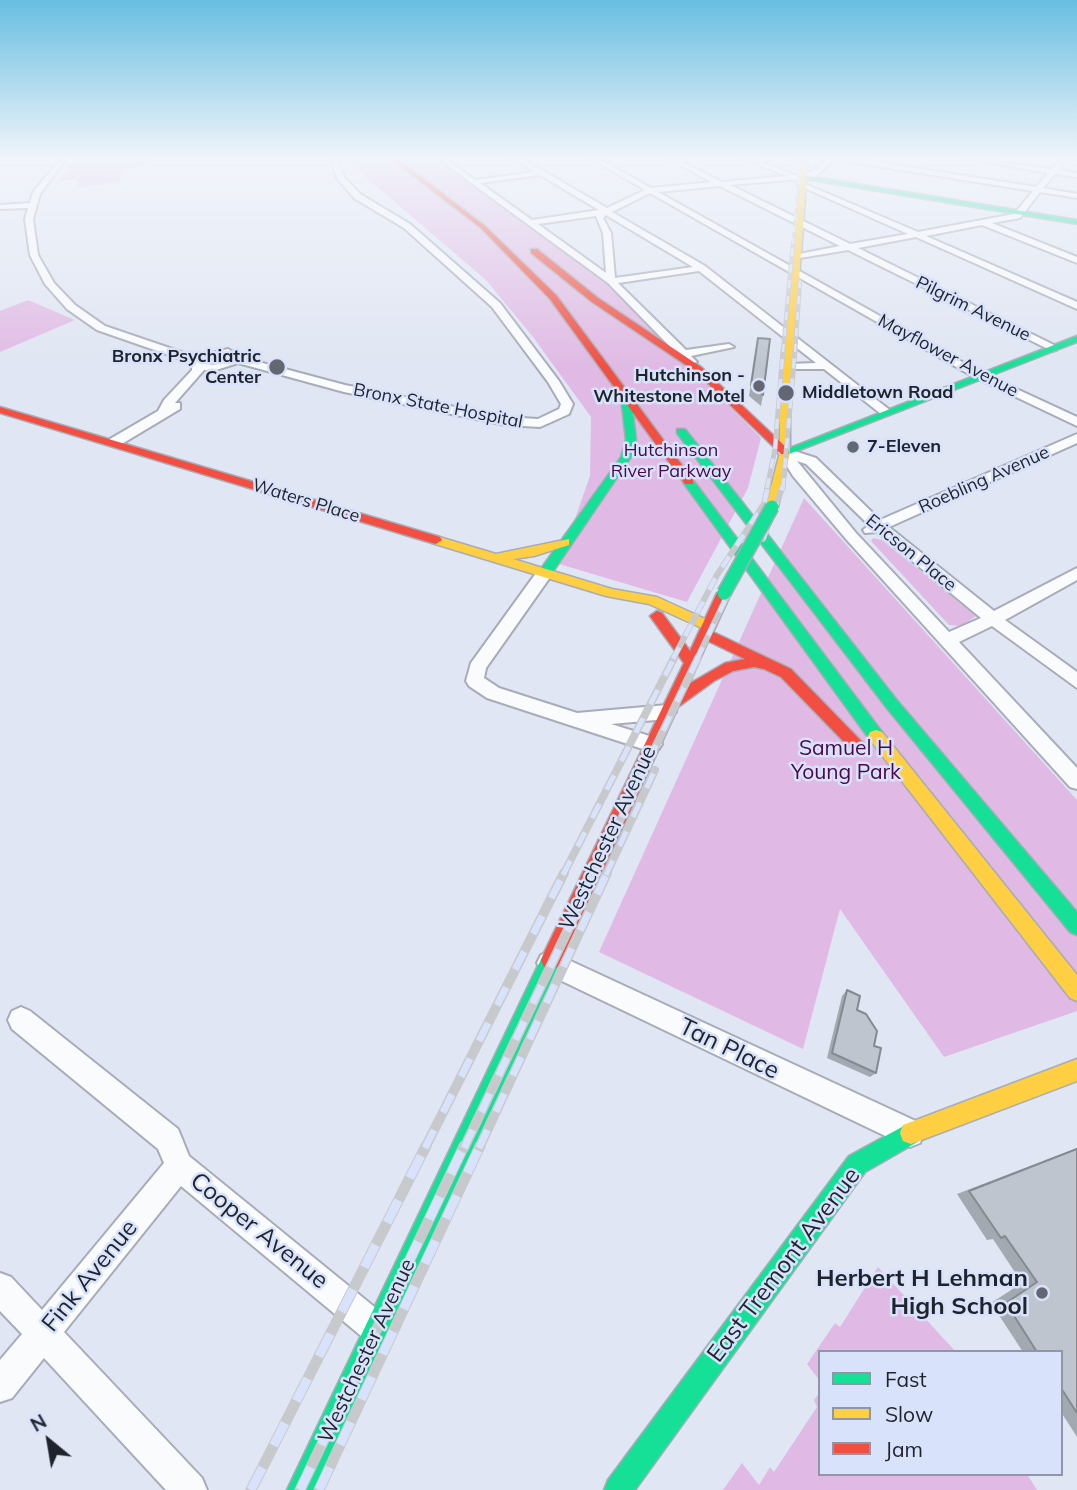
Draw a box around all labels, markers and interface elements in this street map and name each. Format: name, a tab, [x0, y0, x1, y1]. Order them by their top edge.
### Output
street label: Pilgrim Avenue	[912, 272, 1034, 346]
street label: Mayflower Avenue	[874, 310, 1022, 402]
place label: Bronx Psychiatric Center	[112, 346, 261, 388]
marker: Bronx Psychiatric Center	[267, 357, 287, 377]
place label: Hutchinson - Whitestone Motel	[593, 365, 745, 408]
marker: Hutchinson - Whitestone Motel	[751, 378, 767, 394]
street label: Bronx State Hospital	[351, 379, 525, 433]
place label: Middletown Road	[802, 382, 953, 404]
marker: Middletown Road	[776, 383, 796, 403]
place label: 7-Eleven	[867, 436, 941, 458]
marker: 7-Eleven	[845, 439, 861, 455]
park label: Hutchinson River Parkway	[611, 440, 731, 482]
street label: Roebling Avenue	[915, 442, 1053, 518]
street label: Waters Place	[250, 474, 362, 528]
street label: Ericson Place	[861, 510, 961, 596]
park label: Samuel H Young Park	[791, 736, 901, 786]
street label: Westchester Avenue	[554, 742, 662, 934]
street label: Tan Place	[674, 1012, 784, 1086]
street label: East Tremont Avenue	[701, 1162, 867, 1368]
street label: Cooper Avenue	[184, 1167, 334, 1295]
street label: Fink Avenue	[36, 1214, 144, 1338]
street label: Westchester Avenue	[313, 1255, 421, 1447]
place label: Herbert H Lehman High School	[816, 1265, 1028, 1321]
marker: Herbert H Lehman High School	[1034, 1285, 1050, 1301]
legend	[818, 1350, 1063, 1476]
text: Fast	[885, 1366, 927, 1392]
text: Slow	[885, 1401, 933, 1427]
north arrow	[14, 1406, 84, 1476]
text: N	[26, 1409, 51, 1437]
text: Jam	[885, 1436, 923, 1462]

